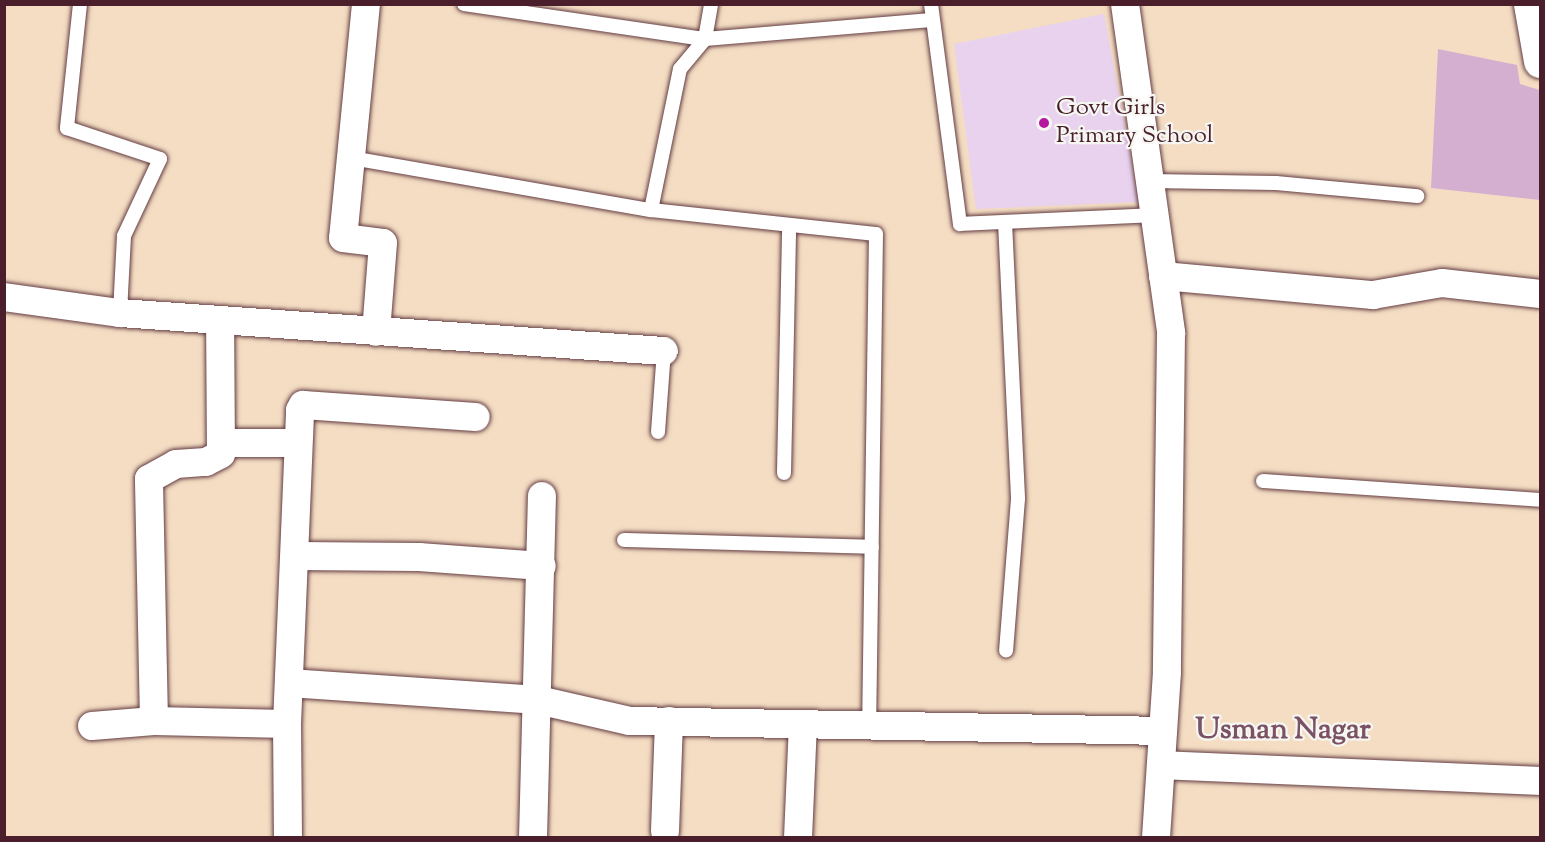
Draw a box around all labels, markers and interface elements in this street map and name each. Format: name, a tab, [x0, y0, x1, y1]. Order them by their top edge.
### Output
place label: Govt Girls Primary School	[1056, 95, 1213, 151]
marker: Govt Girls Primary School	[1037, 116, 1051, 130]
district label: Usman Nagar	[1195, 713, 1371, 749]

